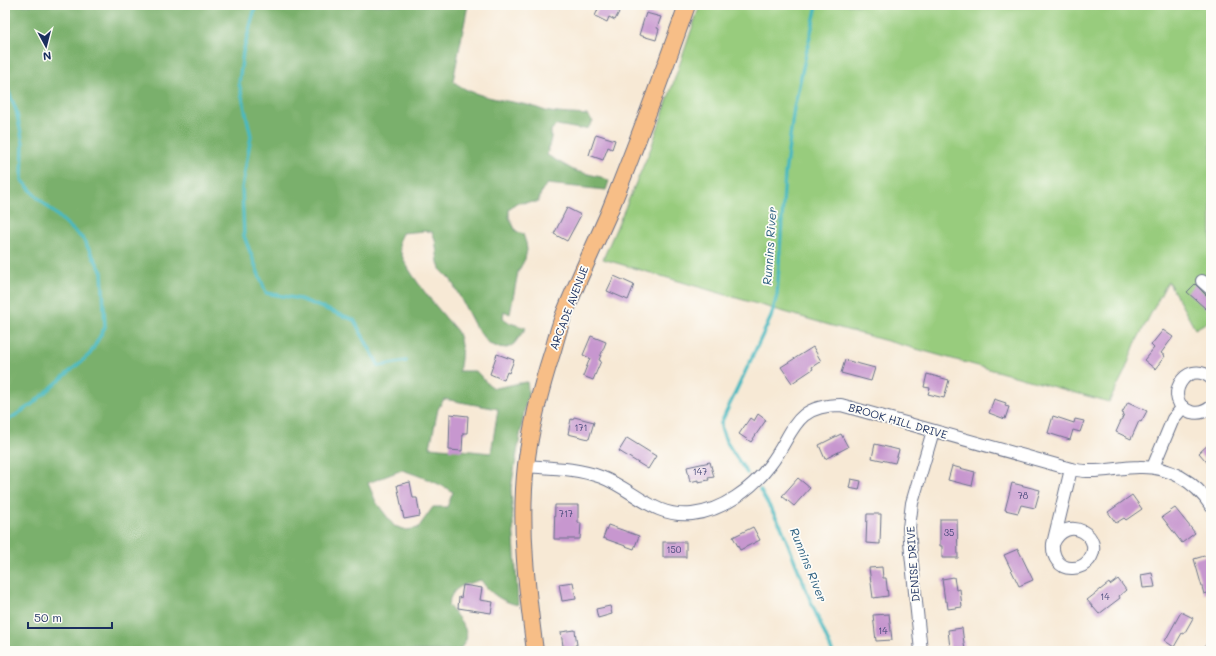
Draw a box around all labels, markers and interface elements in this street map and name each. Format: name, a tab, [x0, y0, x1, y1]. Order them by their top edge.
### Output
north arrow	[26, 26, 66, 66]
text: N	[42, 48, 52, 64]
water label: Runnins River	[758, 206, 780, 286]
street label: ARCADE AVENUE	[546, 264, 591, 352]
street label: BROOK HILL DRIVE	[847, 399, 949, 442]
house number: 171	[574, 422, 588, 433]
house number: 147	[693, 466, 707, 477]
house number: 78	[1018, 490, 1029, 501]
house number: 717	[559, 508, 573, 519]
water label: Runnins River	[787, 525, 831, 604]
street label: DENISE DRIVE	[902, 526, 923, 602]
house number: 35	[944, 527, 954, 538]
house number: 150	[667, 544, 682, 555]
house number: 14	[1100, 591, 1110, 602]
scale bar	[28, 604, 112, 630]
text: 50 m	[34, 609, 62, 625]
house number: 14	[878, 625, 888, 636]

